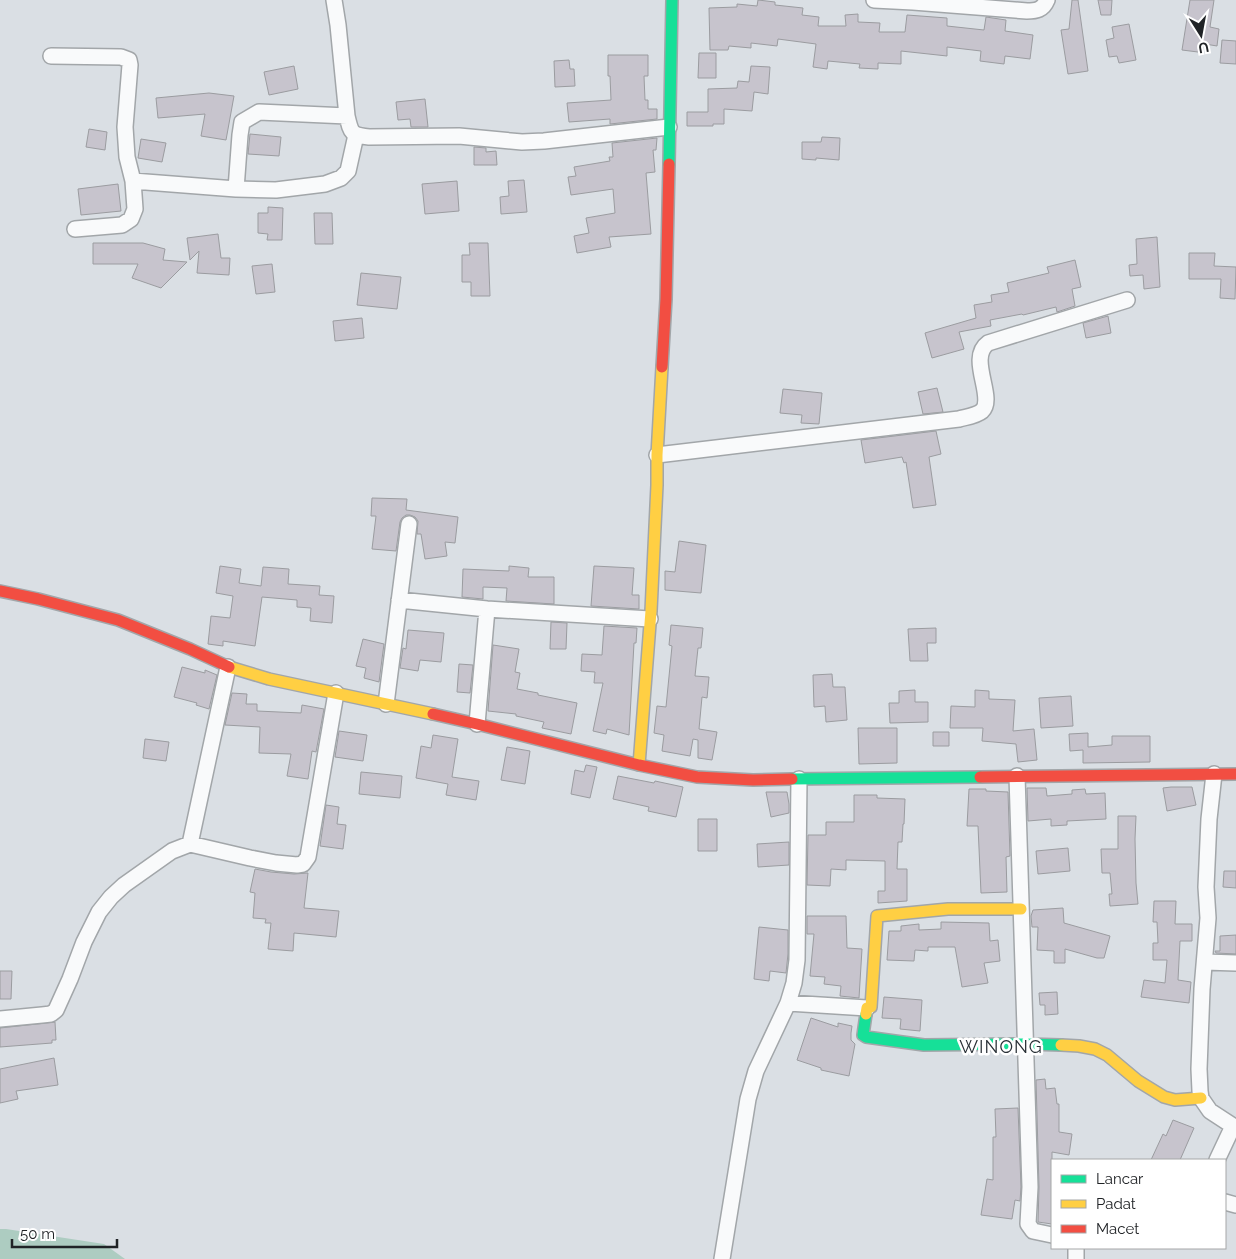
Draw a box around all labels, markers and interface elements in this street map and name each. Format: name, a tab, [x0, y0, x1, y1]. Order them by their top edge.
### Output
north arrow	[1176, 10, 1226, 60]
text: U	[1197, 39, 1210, 57]
district label: WINONG	[959, 1036, 1043, 1057]
legend	[1051, 1159, 1226, 1249]
text: Lancar	[1096, 1170, 1144, 1188]
text: Padat	[1096, 1195, 1136, 1213]
scale bar	[12, 1216, 118, 1248]
text: Macet	[1096, 1220, 1139, 1238]
text: 50 m	[20, 1225, 55, 1243]

